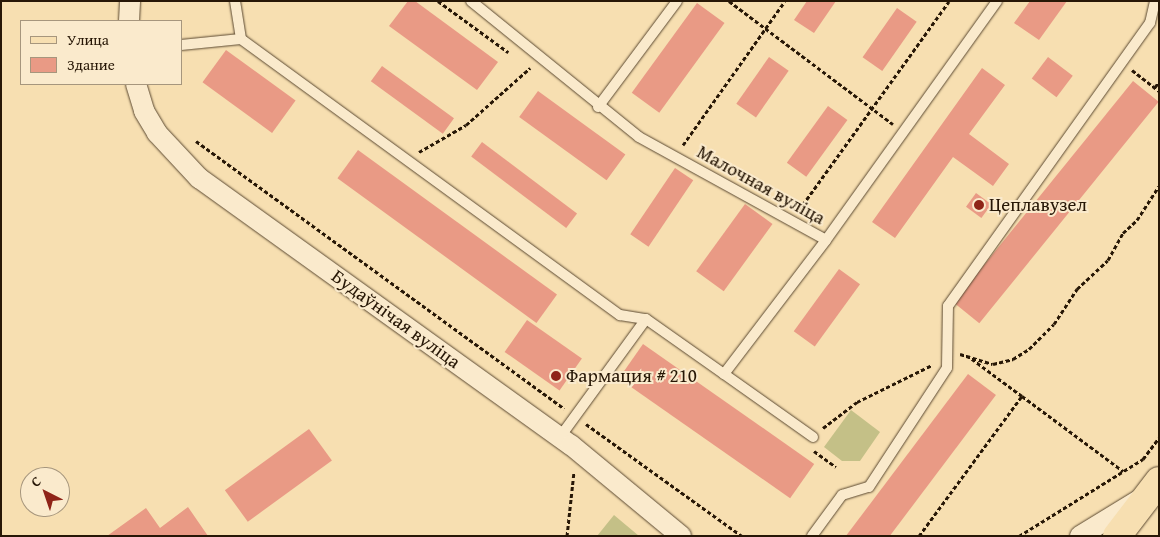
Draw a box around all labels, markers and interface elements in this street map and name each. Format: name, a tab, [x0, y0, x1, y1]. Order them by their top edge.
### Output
legend	[20, 20, 182, 85]
text: Улица	[67, 29, 109, 50]
text: Здание	[67, 54, 115, 75]
street label: Малочная вуліца	[693, 140, 829, 230]
place label: Цеплавузел	[989, 194, 1087, 216]
marker: Цеплавузел	[973, 199, 985, 211]
street label: Будаўнічая вуліца	[327, 265, 465, 373]
place label: Фармация # 210	[566, 365, 697, 387]
marker: Фармация # 210	[550, 370, 562, 382]
north arrow	[20, 467, 70, 517]
text: С	[26, 471, 45, 492]

